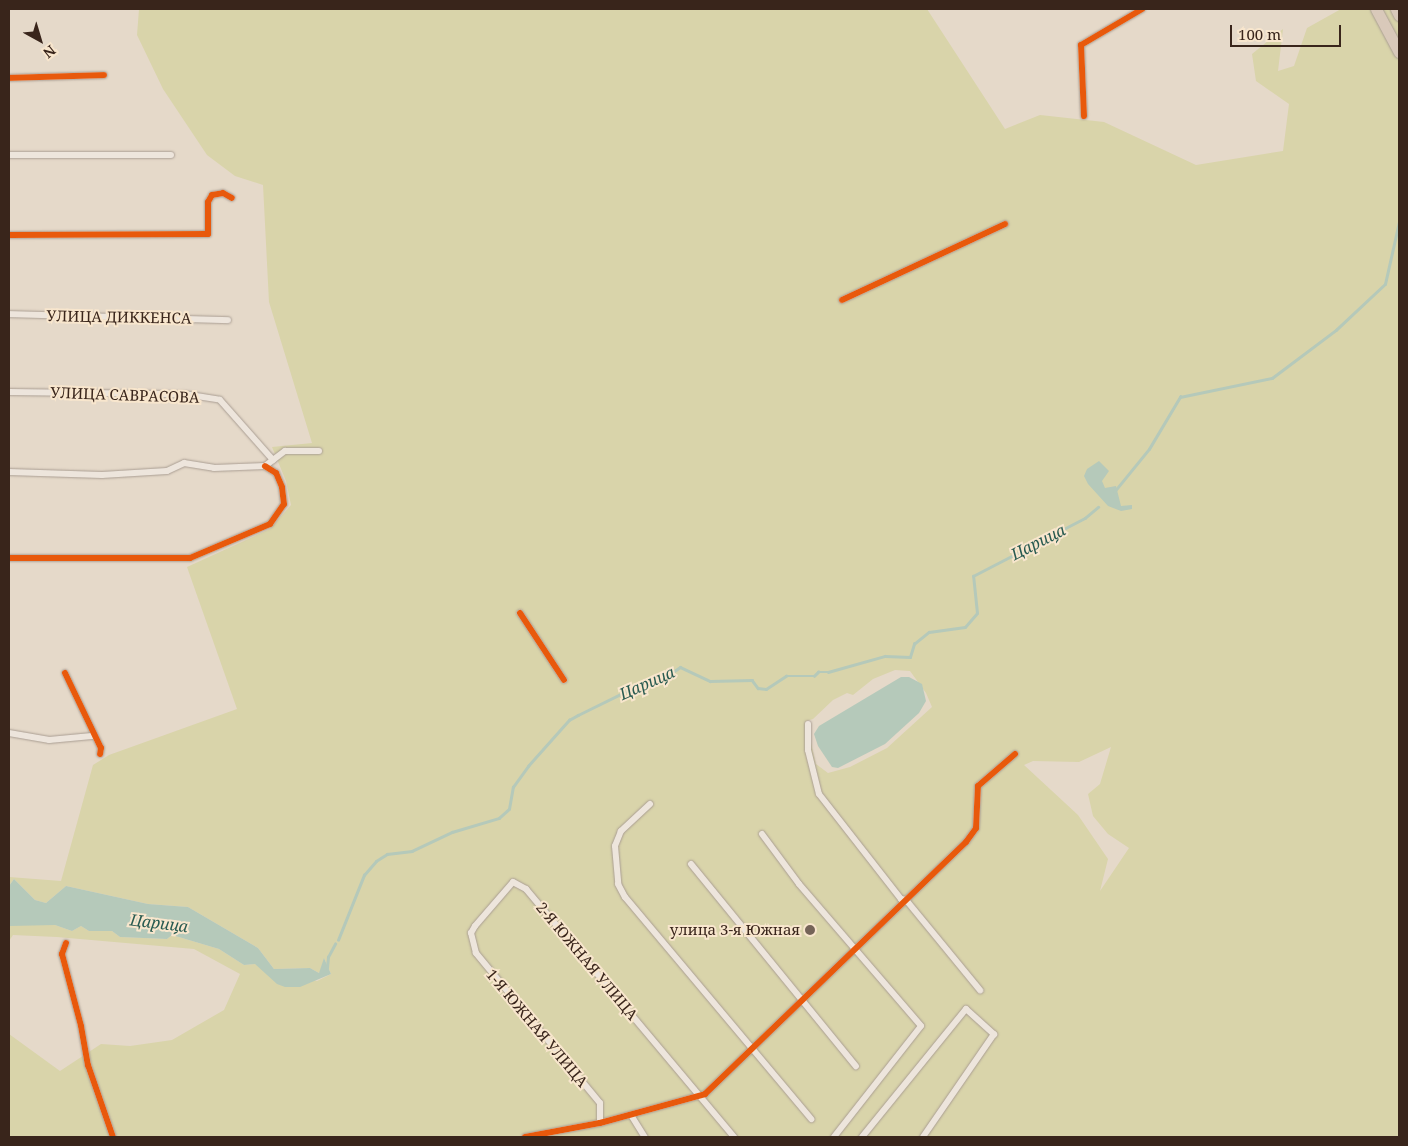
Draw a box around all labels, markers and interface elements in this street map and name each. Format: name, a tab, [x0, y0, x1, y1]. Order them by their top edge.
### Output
north arrow	[15, 15, 65, 65]
scale bar	[1233, 15, 1344, 47]
text: 100 m	[1238, 24, 1281, 44]
text: N	[39, 41, 60, 63]
street label: УЛИЦА ДИККЕНСА	[47, 307, 191, 327]
street label: УЛИЦА САВРАСОВА	[50, 383, 200, 407]
water label: Царица	[1007, 520, 1069, 564]
water label: Царица	[616, 662, 678, 704]
street label: 2-Я ЮЖНАЯ УЛИЦА	[532, 898, 642, 1024]
water label: Царица	[129, 910, 189, 936]
place label: улица 3-я Южная	[670, 921, 800, 939]
marker: улица 3-я Южная	[804, 924, 816, 936]
street label: 1-Я ЮЖНАЯ УЛИЦА	[482, 965, 592, 1091]

